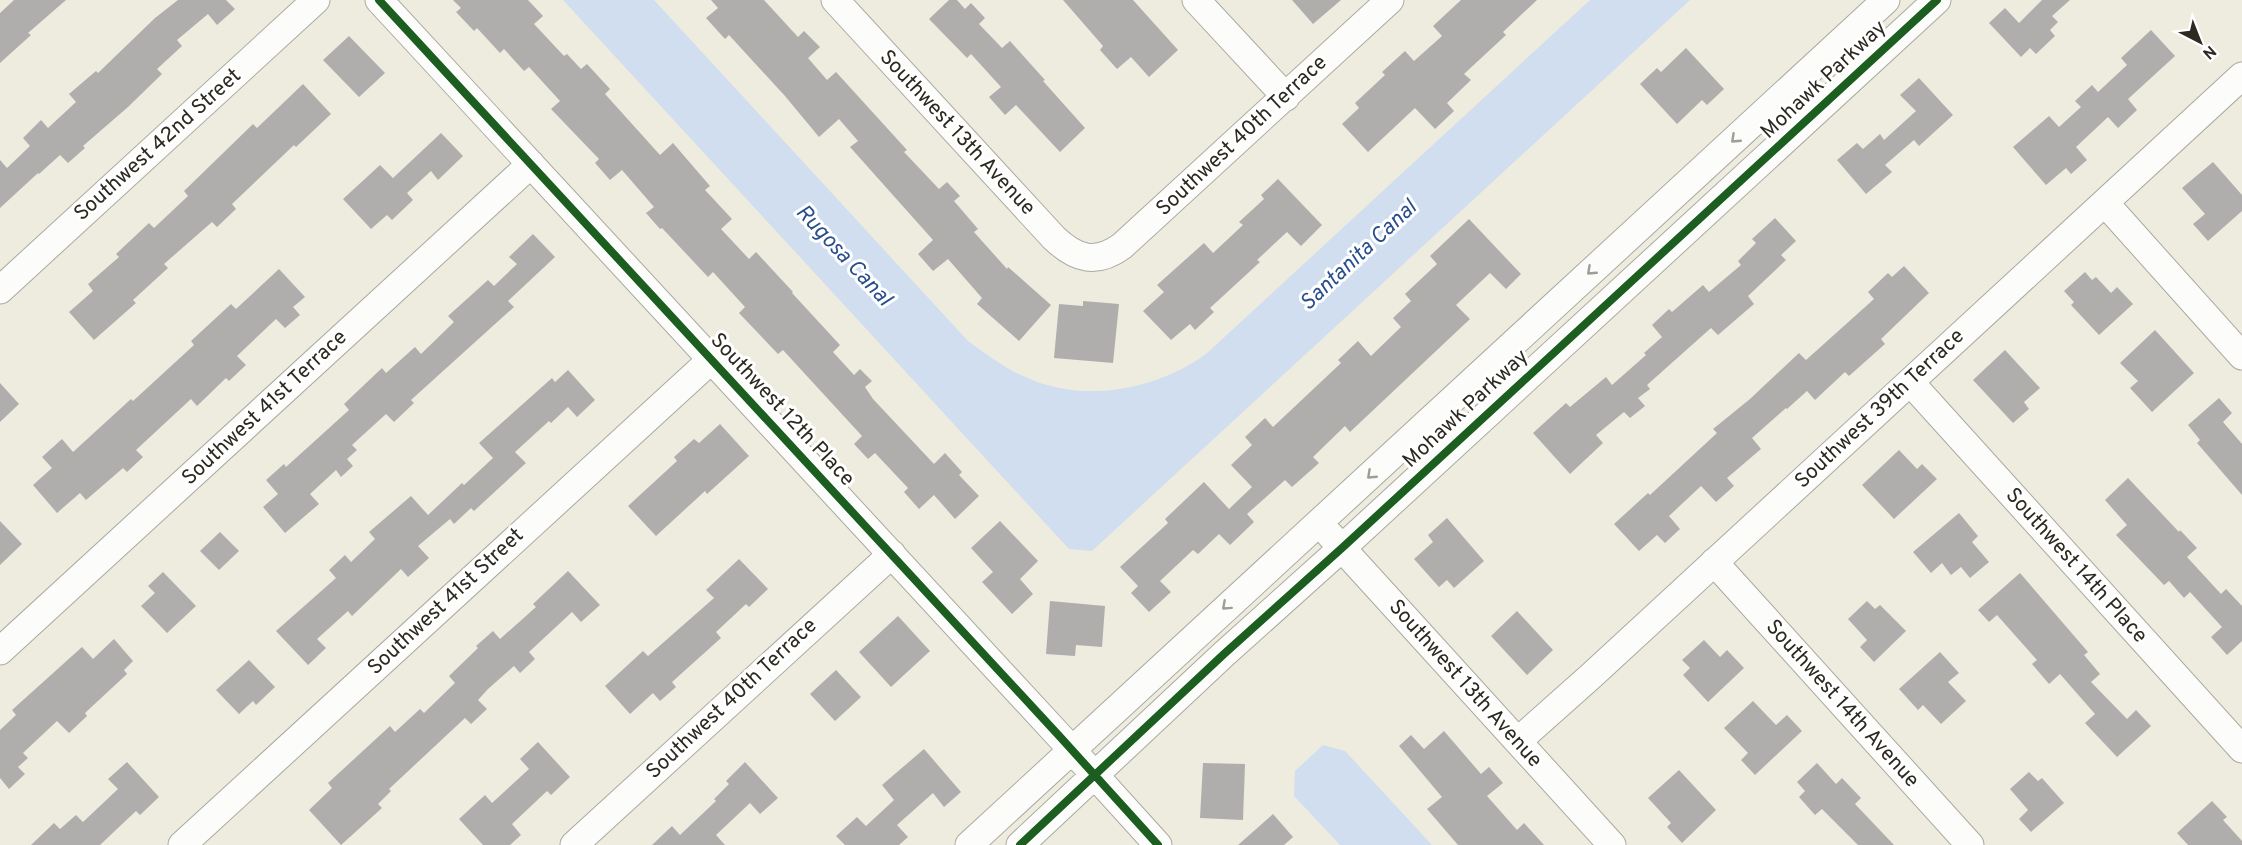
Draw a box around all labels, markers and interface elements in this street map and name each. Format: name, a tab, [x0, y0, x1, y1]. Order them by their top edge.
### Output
north arrow	[2170, 12, 2230, 72]
street label: Mohawk Parkway	[1755, 15, 1893, 145]
text: N	[2198, 40, 2220, 63]
street label: Southwest 13th Avenue	[873, 44, 1041, 222]
street label: Southwest 40th Terrace	[1151, 50, 1333, 222]
street label: Southwest 42nd Street	[69, 63, 247, 227]
one-way arrow	[1731, 132, 1741, 143]
water label: Santanita Canal	[1295, 194, 1424, 317]
water label: Rugosa Canal	[789, 200, 898, 313]
one-way arrow	[1587, 264, 1598, 275]
street label: Southwest 39th Terrace	[1789, 323, 1971, 495]
street label: Southwest 41st Terrace	[177, 324, 353, 492]
street label: Southwest 12th Place	[704, 328, 860, 492]
street label: Mohawk Parkway	[1397, 344, 1535, 474]
one-way arrow	[1367, 468, 1377, 479]
street label: Southwest 14th Place	[1999, 483, 2153, 649]
street label: Southwest 41st Street	[362, 523, 530, 681]
street label: Southwest 13th Avenue	[1382, 594, 1548, 774]
one-way arrow	[1223, 599, 1233, 610]
street label: Southwest 40th Terrace	[641, 613, 823, 785]
street label: Southwest 14th Avenue	[1759, 614, 1925, 794]

